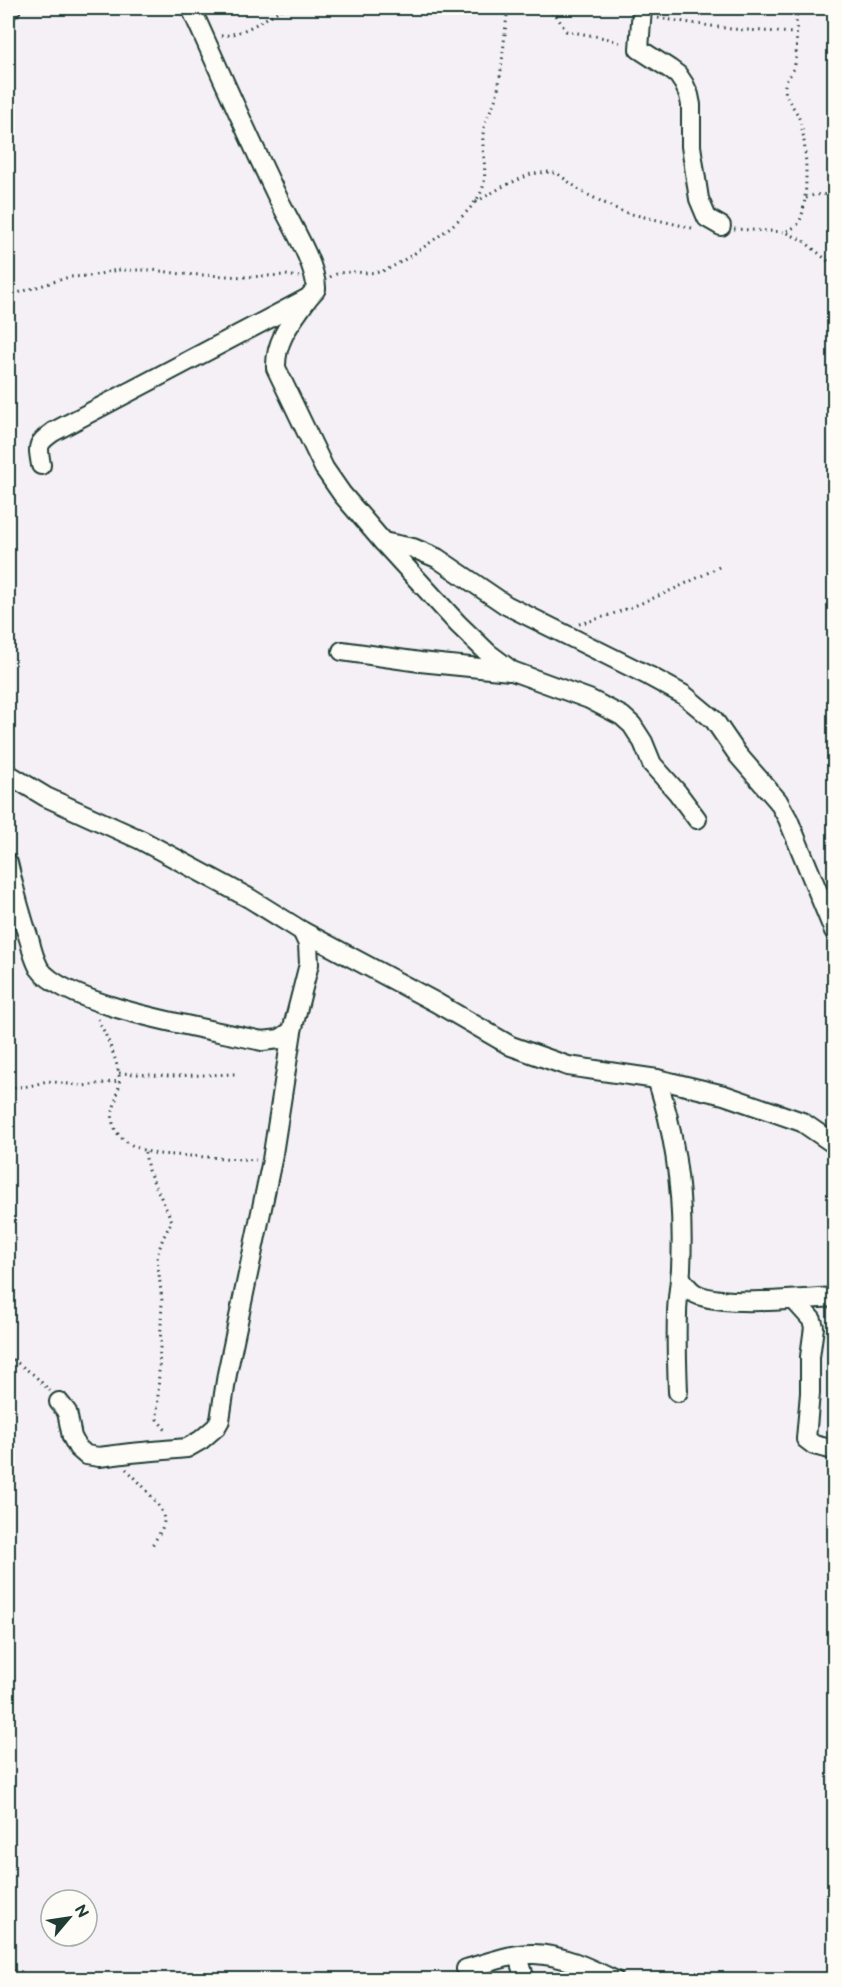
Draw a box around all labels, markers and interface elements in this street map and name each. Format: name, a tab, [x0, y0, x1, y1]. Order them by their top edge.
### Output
north arrow	[39, 1888, 99, 1948]
text: N	[70, 1902, 92, 1921]

